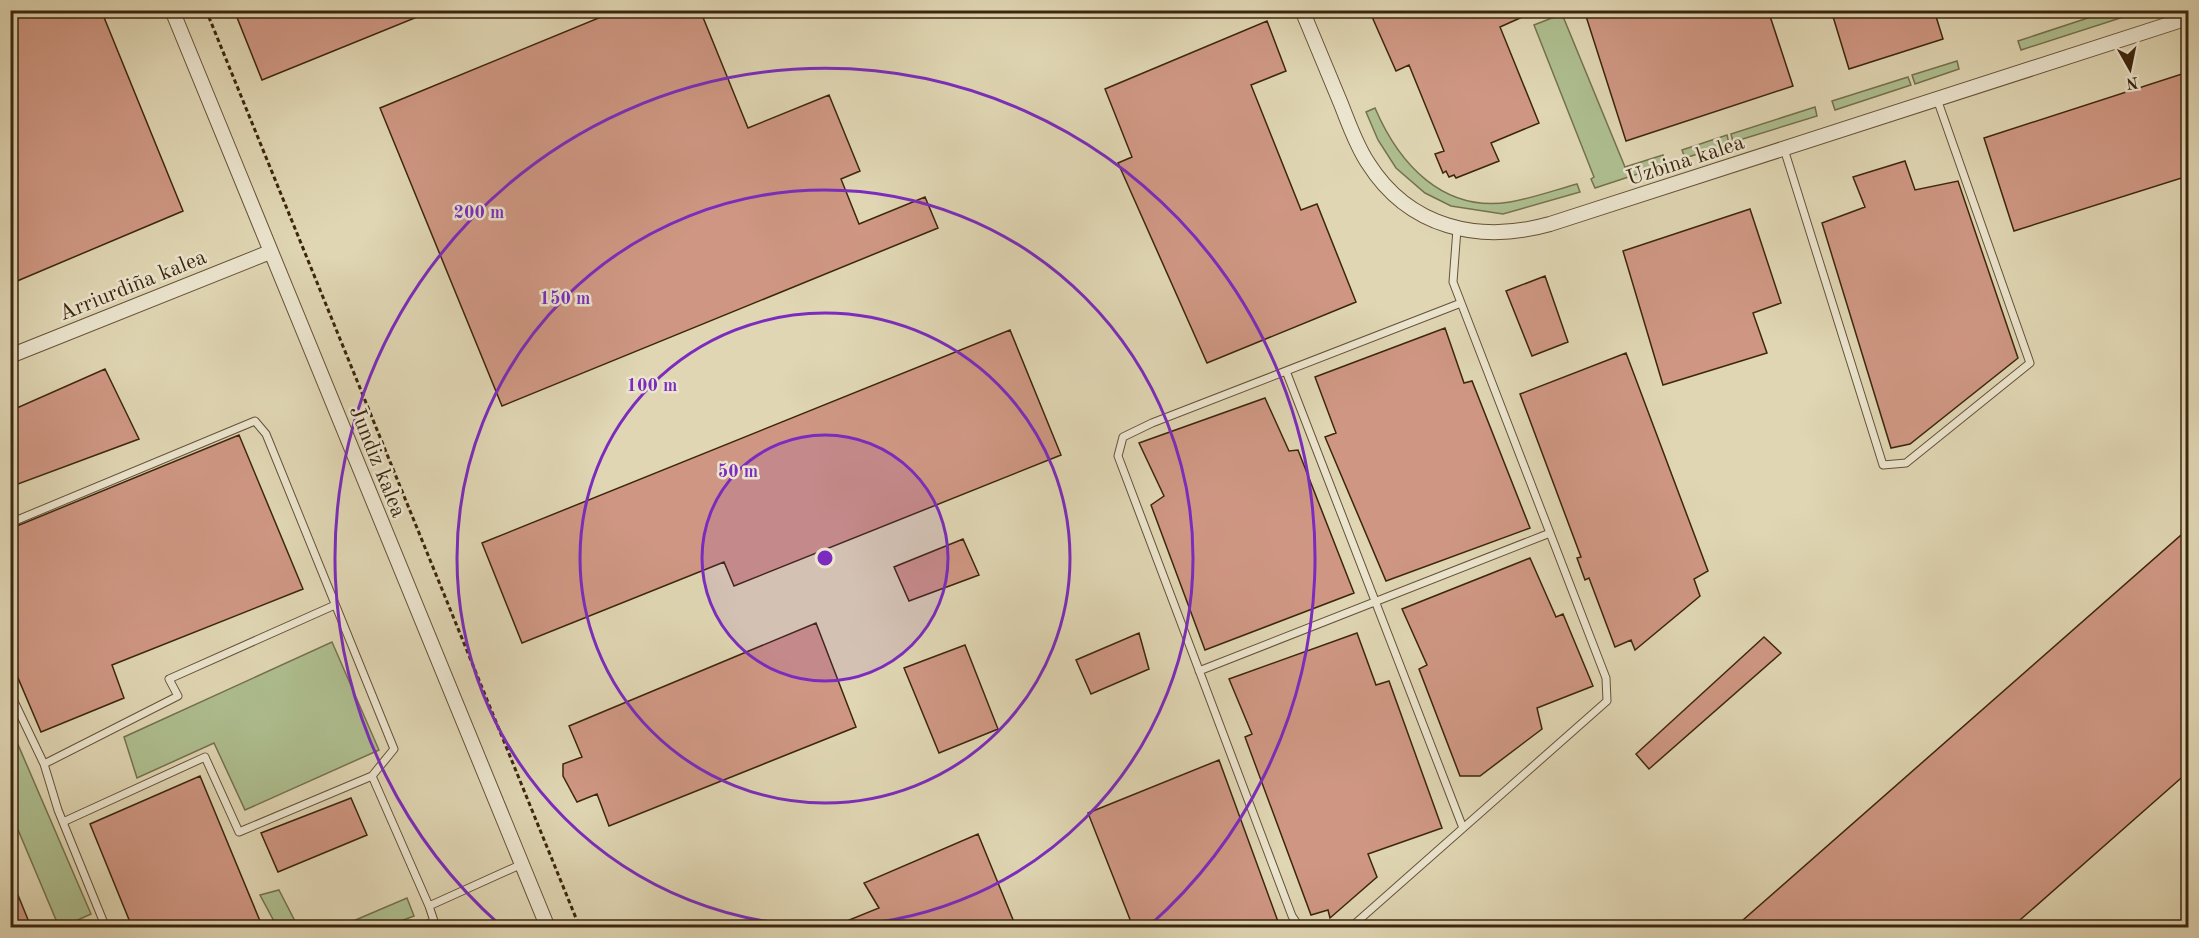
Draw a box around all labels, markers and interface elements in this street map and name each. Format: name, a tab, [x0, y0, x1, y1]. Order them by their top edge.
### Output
north arrow	[2100, 39, 2160, 99]
text: N	[2124, 73, 2139, 91]
street label: Uzbina kalea	[1624, 132, 1747, 190]
text: 200 m	[454, 204, 504, 222]
street label: Arriurdiña kalea	[56, 246, 210, 325]
text: 150 m	[540, 290, 590, 308]
text: 100 m	[627, 377, 677, 395]
street label: Jundiz kalea	[345, 403, 409, 521]
text: 50 m	[718, 463, 758, 481]
centre of rings	[815, 548, 835, 568]

